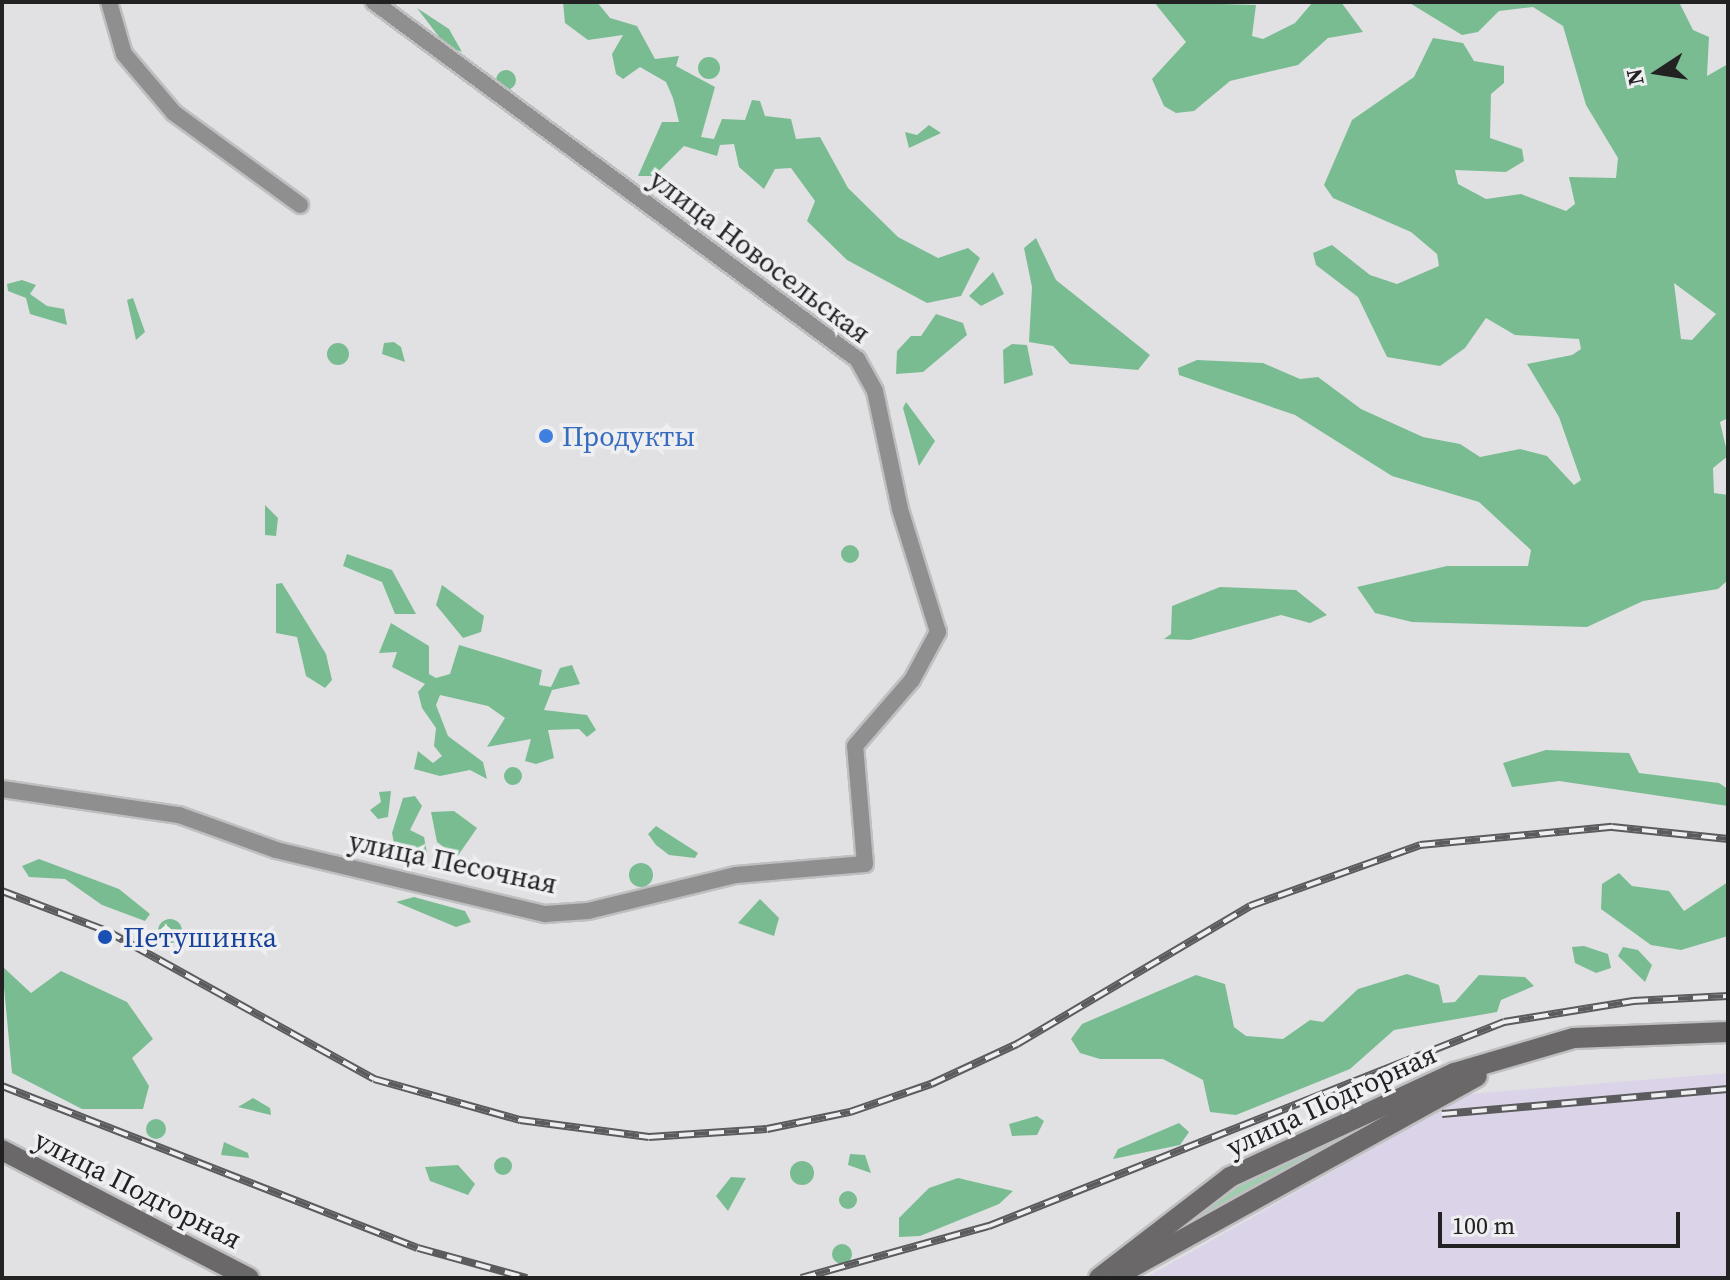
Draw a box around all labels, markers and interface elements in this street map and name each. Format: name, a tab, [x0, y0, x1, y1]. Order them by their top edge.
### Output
north arrow	[1618, 32, 1698, 112]
text: N	[1618, 66, 1651, 88]
street label: улица Новосельская	[643, 162, 877, 350]
place label: Продукты	[562, 419, 695, 453]
marker: Продукты	[537, 427, 555, 445]
street label: улица Песочная	[346, 824, 560, 900]
place label: Петушинка	[123, 920, 277, 954]
marker: Петушинка	[94, 926, 116, 948]
street label: улица Подгорная	[1221, 1037, 1441, 1163]
street label: улица Подгорная	[29, 1122, 247, 1256]
scale bar	[1442, 1196, 1684, 1246]
text: 100 m	[1452, 1209, 1515, 1242]

